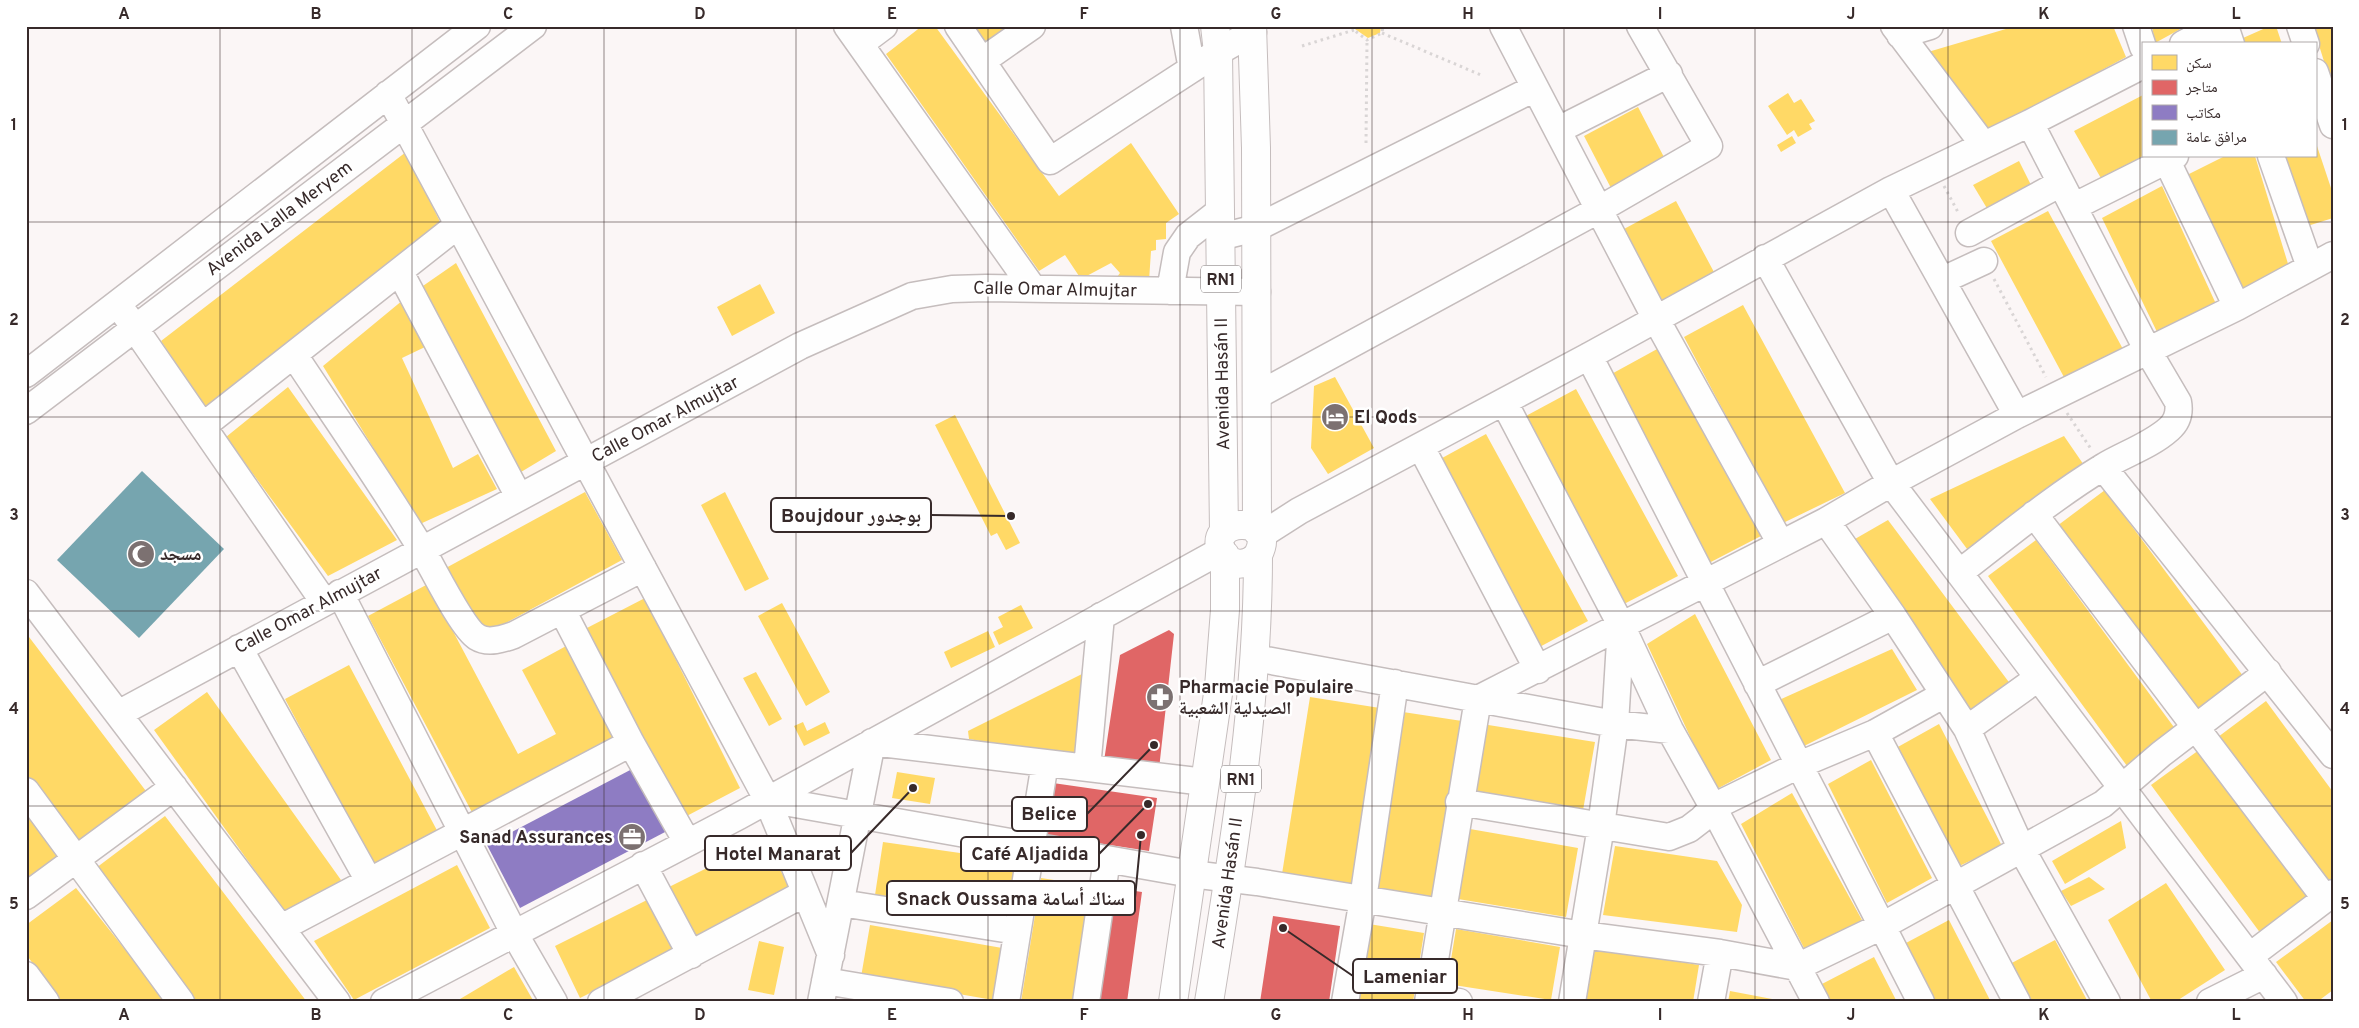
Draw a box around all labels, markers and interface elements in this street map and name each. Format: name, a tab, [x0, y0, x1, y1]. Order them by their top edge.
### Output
text: A	[118, 5, 130, 25]
text: B	[310, 5, 322, 25]
text: C	[503, 5, 513, 25]
text: D	[694, 5, 706, 25]
text: E	[887, 5, 897, 25]
text: F	[1079, 5, 1089, 25]
text: G	[1271, 5, 1281, 25]
text: H	[1462, 5, 1474, 25]
text: I	[1658, 5, 1662, 25]
text: J	[1847, 5, 1855, 25]
text: K	[2038, 5, 2050, 25]
text: L	[2231, 5, 2241, 25]
legend	[2142, 42, 2316, 158]
text: سكن	[2186, 55, 2212, 74]
text: متاجر	[2185, 79, 2218, 98]
text: مكاتب	[2186, 105, 2221, 124]
text: 1	[11, 116, 17, 136]
text: 1	[2342, 116, 2348, 136]
text: مرافق عامة	[2186, 129, 2247, 148]
street label: Avenida Lalla Meryem	[202, 157, 358, 282]
road number: RN1	[1201, 266, 1241, 292]
street label: Calle Omar Almujtar	[973, 278, 1137, 303]
text: 2	[9, 311, 19, 331]
text: 2	[2340, 311, 2350, 331]
street label: Avenida Hasán II	[1211, 317, 1236, 451]
street label: Calle Omar Almujtar	[588, 372, 744, 469]
hotel icon: El Qods	[1320, 402, 1350, 432]
place label: El Qods	[1354, 407, 1417, 430]
callout: Boujdour بوجدور	[771, 498, 931, 532]
text: Boujdour بوجدور	[781, 505, 921, 529]
text: 3	[9, 506, 19, 526]
text: 3	[2340, 506, 2350, 526]
mosque icon: مسجد	[126, 539, 156, 569]
place label: مسجد	[160, 544, 202, 567]
street label: Calle Omar Almujtar	[231, 563, 387, 660]
place label: Pharmacie Populaire الصيدلية الشعبية	[1179, 677, 1354, 721]
pharmacy icon: Pharmacie Populaire الصيدلية الشعبية	[1145, 682, 1175, 712]
text: 4	[9, 700, 19, 720]
text: 4	[2340, 700, 2350, 720]
road number: RN1	[1221, 766, 1261, 792]
callout: Belice	[1012, 797, 1087, 831]
text: Belice	[1021, 803, 1077, 827]
street label: Avenida Hasán II	[1208, 816, 1249, 951]
office icon: Sanad Assurances	[617, 822, 647, 852]
place label: Sanad Assurances	[459, 827, 613, 850]
callout: Hotel Manarat	[705, 836, 851, 870]
callout: Café Aljadida	[961, 837, 1099, 871]
text: Hotel Manarat	[715, 843, 841, 867]
text: Café Aljadida	[971, 843, 1089, 867]
callout: Snack Oussama سناك أسامة	[887, 881, 1135, 915]
text: Snack Oussama سناك أسامة	[897, 887, 1125, 912]
text: 5	[9, 895, 19, 915]
text: 5	[2340, 895, 2350, 915]
callout: Lameniar	[1353, 959, 1457, 993]
text: Lameniar	[1363, 966, 1447, 990]
text: A	[118, 1006, 130, 1026]
text: B	[310, 1006, 322, 1026]
text: C	[503, 1006, 513, 1026]
text: D	[694, 1006, 706, 1026]
text: E	[887, 1006, 897, 1026]
text: F	[1079, 1006, 1089, 1026]
text: G	[1271, 1006, 1281, 1026]
text: H	[1462, 1006, 1474, 1026]
text: I	[1658, 1006, 1662, 1026]
text: J	[1847, 1006, 1855, 1026]
text: K	[2038, 1006, 2050, 1026]
text: L	[2231, 1006, 2241, 1026]

